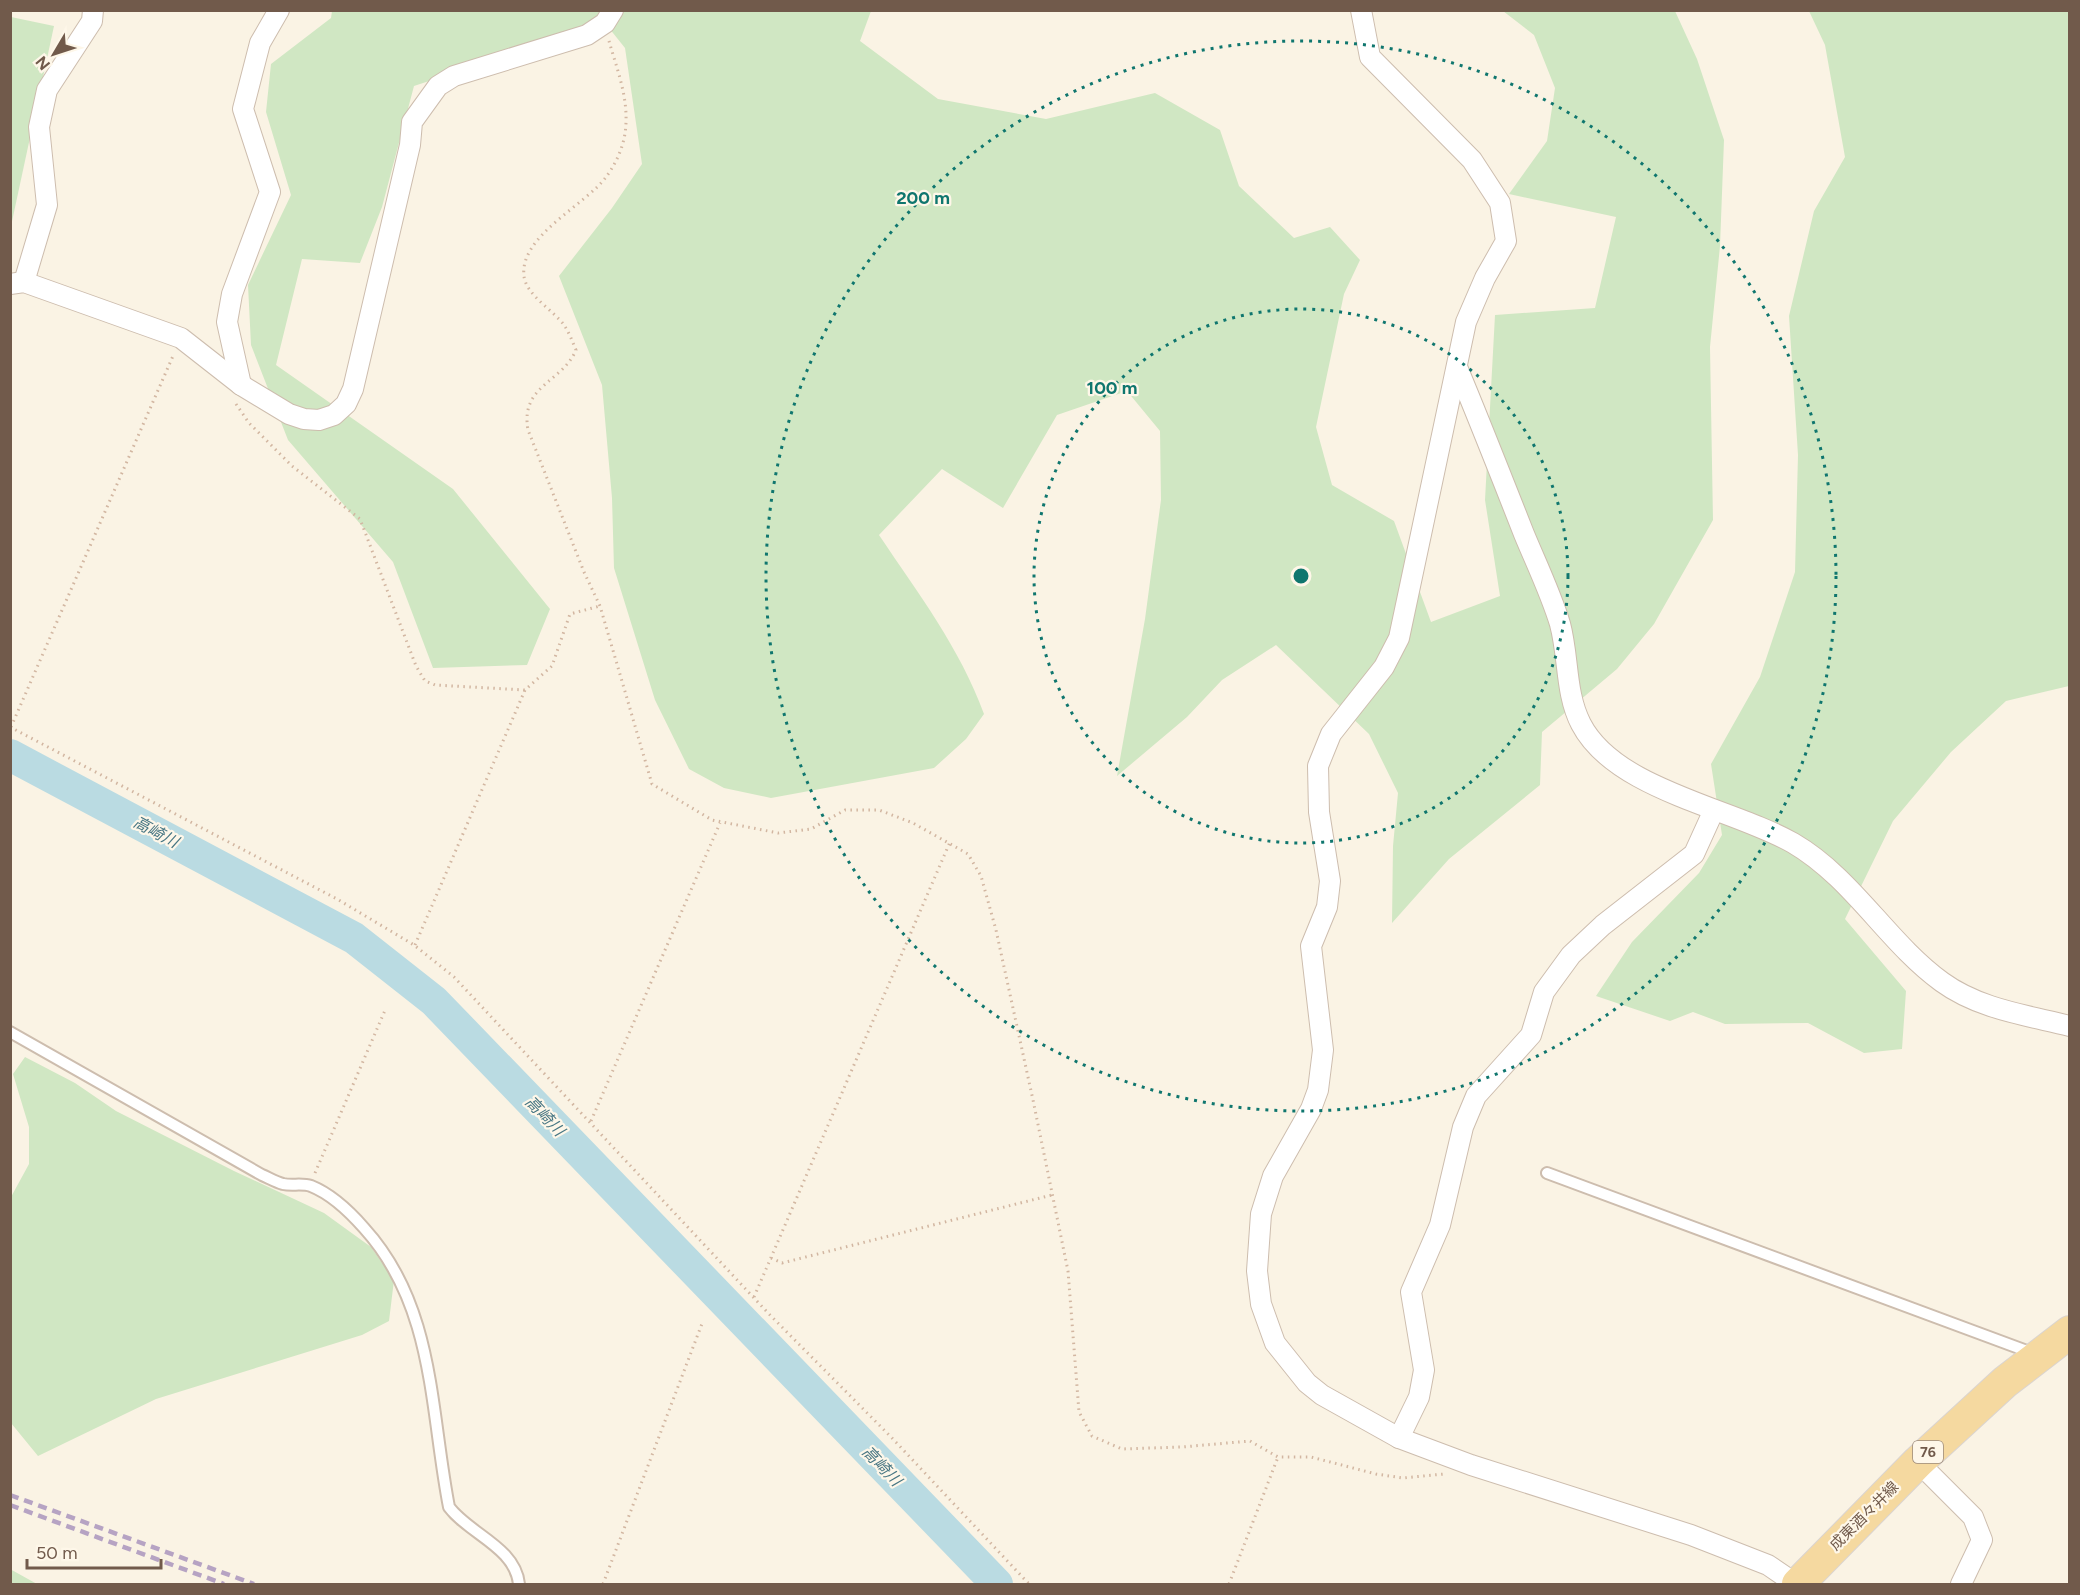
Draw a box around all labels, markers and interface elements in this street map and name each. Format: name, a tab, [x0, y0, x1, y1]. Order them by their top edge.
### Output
north arrow	[24, 24, 84, 84]
text: N	[31, 52, 54, 74]
text: 200 m	[896, 187, 950, 209]
text: 100 m	[1087, 377, 1137, 399]
centre of rings	[1291, 566, 1311, 586]
water label: 高崎川	[130, 812, 183, 853]
water label: 高崎川	[521, 1092, 570, 1141]
road number: 76	[1913, 1441, 1943, 1463]
water label: 高崎川	[858, 1442, 907, 1491]
street label: 成東酒々井線	[1826, 1478, 1902, 1554]
scale bar	[27, 1532, 160, 1570]
text: 50 m	[36, 1542, 78, 1564]

